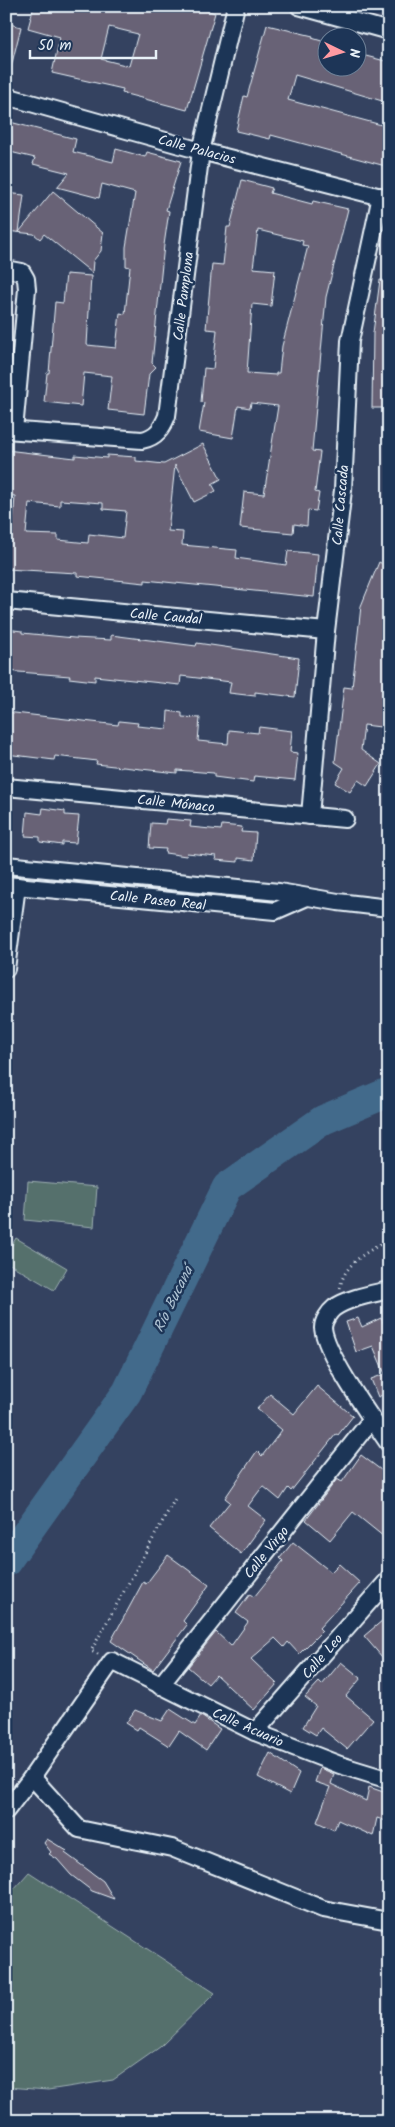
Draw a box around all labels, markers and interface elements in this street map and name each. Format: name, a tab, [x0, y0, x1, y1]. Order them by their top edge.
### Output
scale bar	[30, 28, 156, 60]
north arrow	[318, 28, 368, 78]
text: 50 m	[38, 34, 72, 58]
text: N	[343, 48, 365, 59]
street label: Calle Palacios	[155, 129, 238, 171]
street label: Calle Pamplona	[168, 250, 200, 342]
street label: Calle Cascada	[327, 464, 355, 546]
street label: Calle Caudal	[129, 603, 203, 631]
street label: Calle Mónaco	[136, 789, 216, 819]
street label: Calle Paseo Real	[109, 885, 208, 917]
water label: Río Bucaná	[148, 1259, 202, 1336]
street label: Calle Virgo	[239, 1522, 295, 1584]
street label: Calle Leo	[297, 1629, 349, 1684]
street label: Calle Acuario	[208, 1702, 287, 1753]

